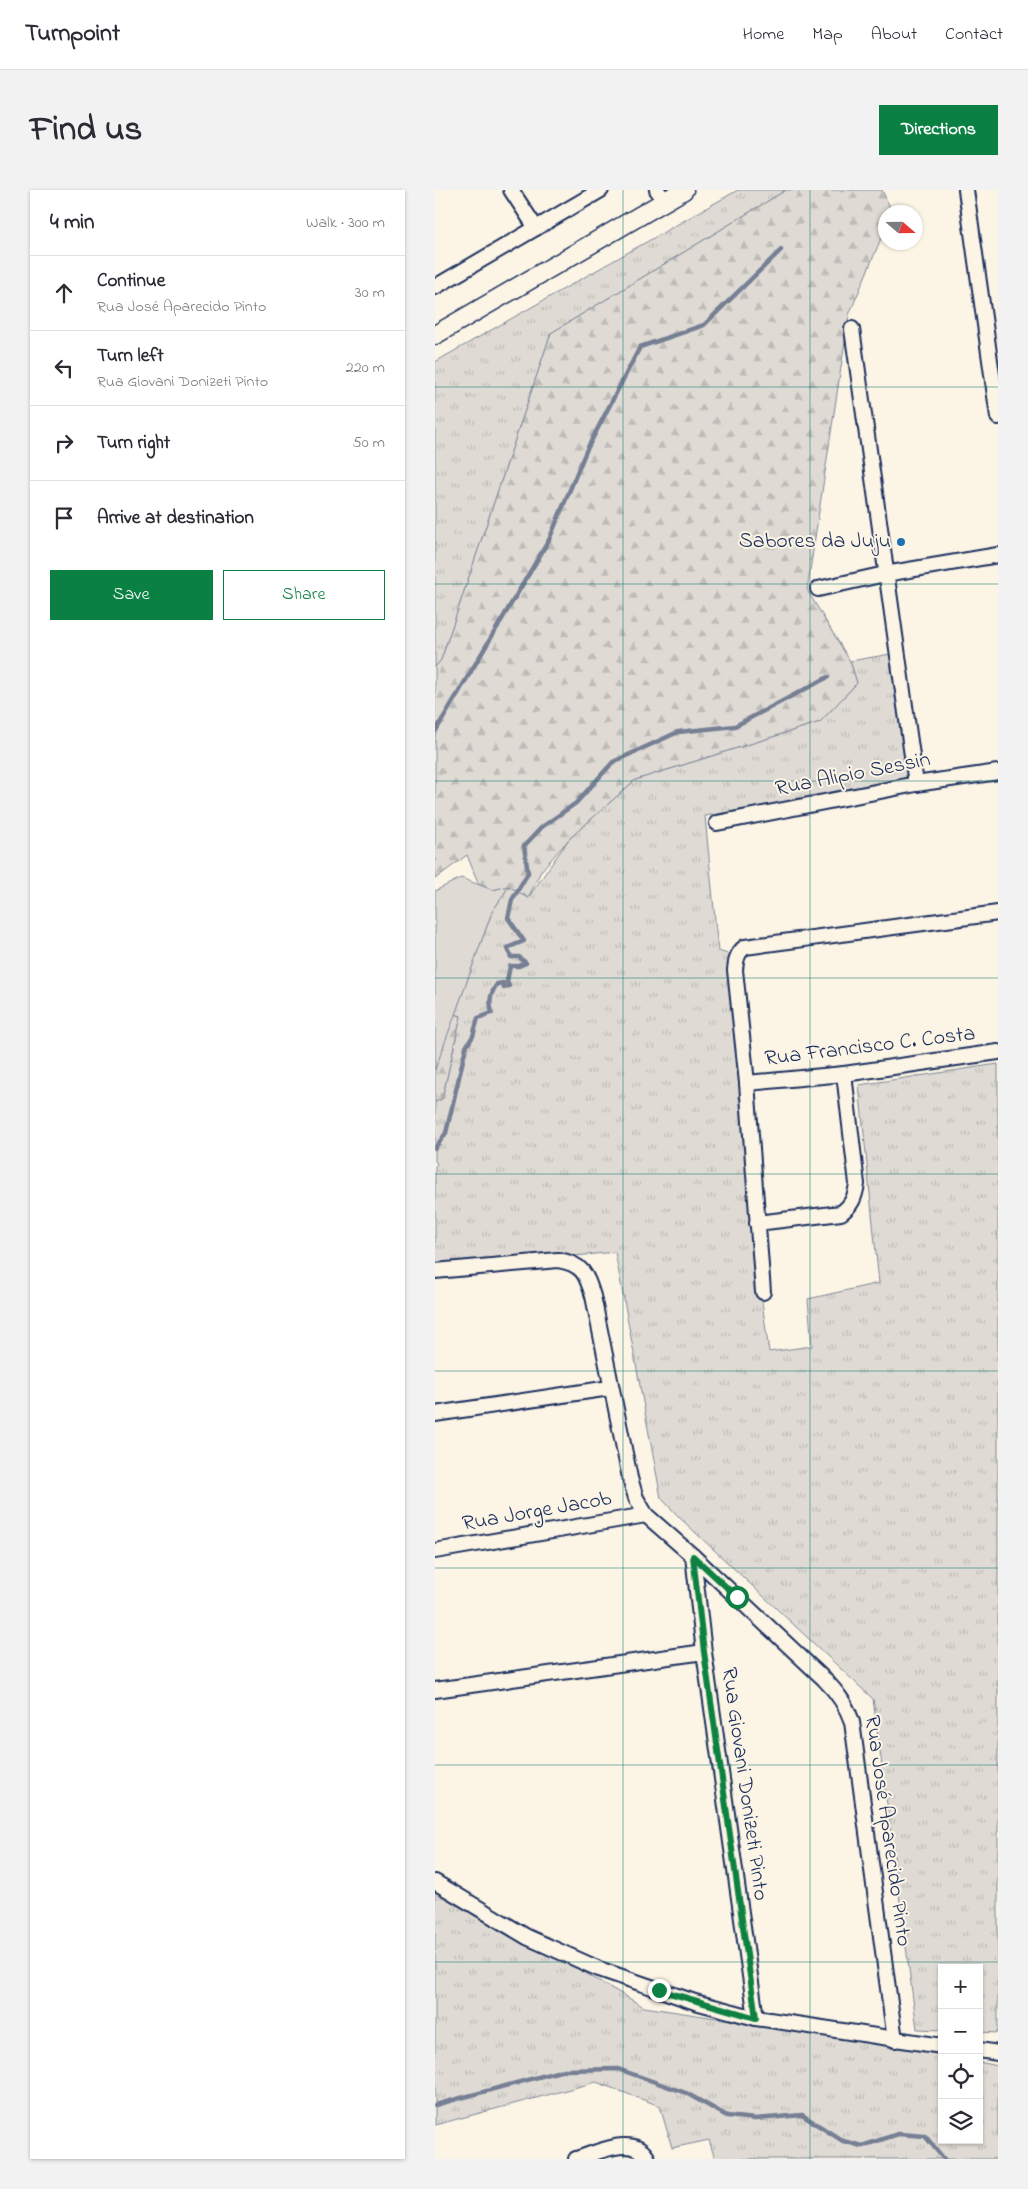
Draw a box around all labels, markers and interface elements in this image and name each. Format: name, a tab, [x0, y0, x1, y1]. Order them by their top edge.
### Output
text: Turnpoint	[25, 17, 120, 52]
text: Home	[743, 22, 784, 48]
text: Map	[812, 22, 843, 48]
text: About	[871, 22, 917, 48]
text: Contact	[945, 22, 1003, 48]
text: Find us	[30, 105, 142, 156]
button: Directions	[879, 105, 998, 155]
north arrow	[878, 205, 923, 250]
text: 4 min	[50, 208, 94, 238]
text: Walk · 300 m	[306, 211, 385, 235]
text: Continue	[97, 268, 165, 295]
icon: ahead	[50, 279, 78, 307]
text: 30 m	[355, 281, 385, 305]
text: Rua José Aparecido Pinto	[97, 295, 266, 319]
text: Turn left	[97, 343, 164, 370]
icon: left	[50, 354, 78, 382]
text: 220 m	[346, 356, 385, 380]
text: Rua Giovani Donizeti Pinto	[97, 370, 268, 394]
icon: right	[50, 429, 78, 457]
text: Turn right	[97, 430, 170, 457]
text: 50 m	[353, 431, 385, 455]
icon: arrive	[50, 504, 78, 532]
text: Arrive at destination	[97, 505, 254, 532]
place label: Sabores da Juju	[739, 526, 891, 558]
marker: Sabores da Juju	[895, 536, 907, 548]
button: Save	[50, 570, 213, 620]
button: Share	[223, 570, 385, 620]
street label: Rua Alipio Sessin	[773, 744, 933, 806]
street label: Rua Francisco C. Costa	[763, 1018, 977, 1076]
street label: Rua Jorge Jacob	[460, 1483, 615, 1542]
route start	[726, 1586, 749, 1609]
street label: Rua Giovani Donizeti Pinto	[712, 1665, 776, 1903]
street label: Rua José Aparecido Pinto	[855, 1713, 919, 1949]
map controls	[938, 1964, 983, 2144]
button: +	[938, 1964, 983, 2009]
route end	[648, 1979, 671, 2002]
button: −	[938, 2009, 983, 2054]
button: locate	[938, 2054, 983, 2099]
button: layers	[938, 2099, 983, 2144]

